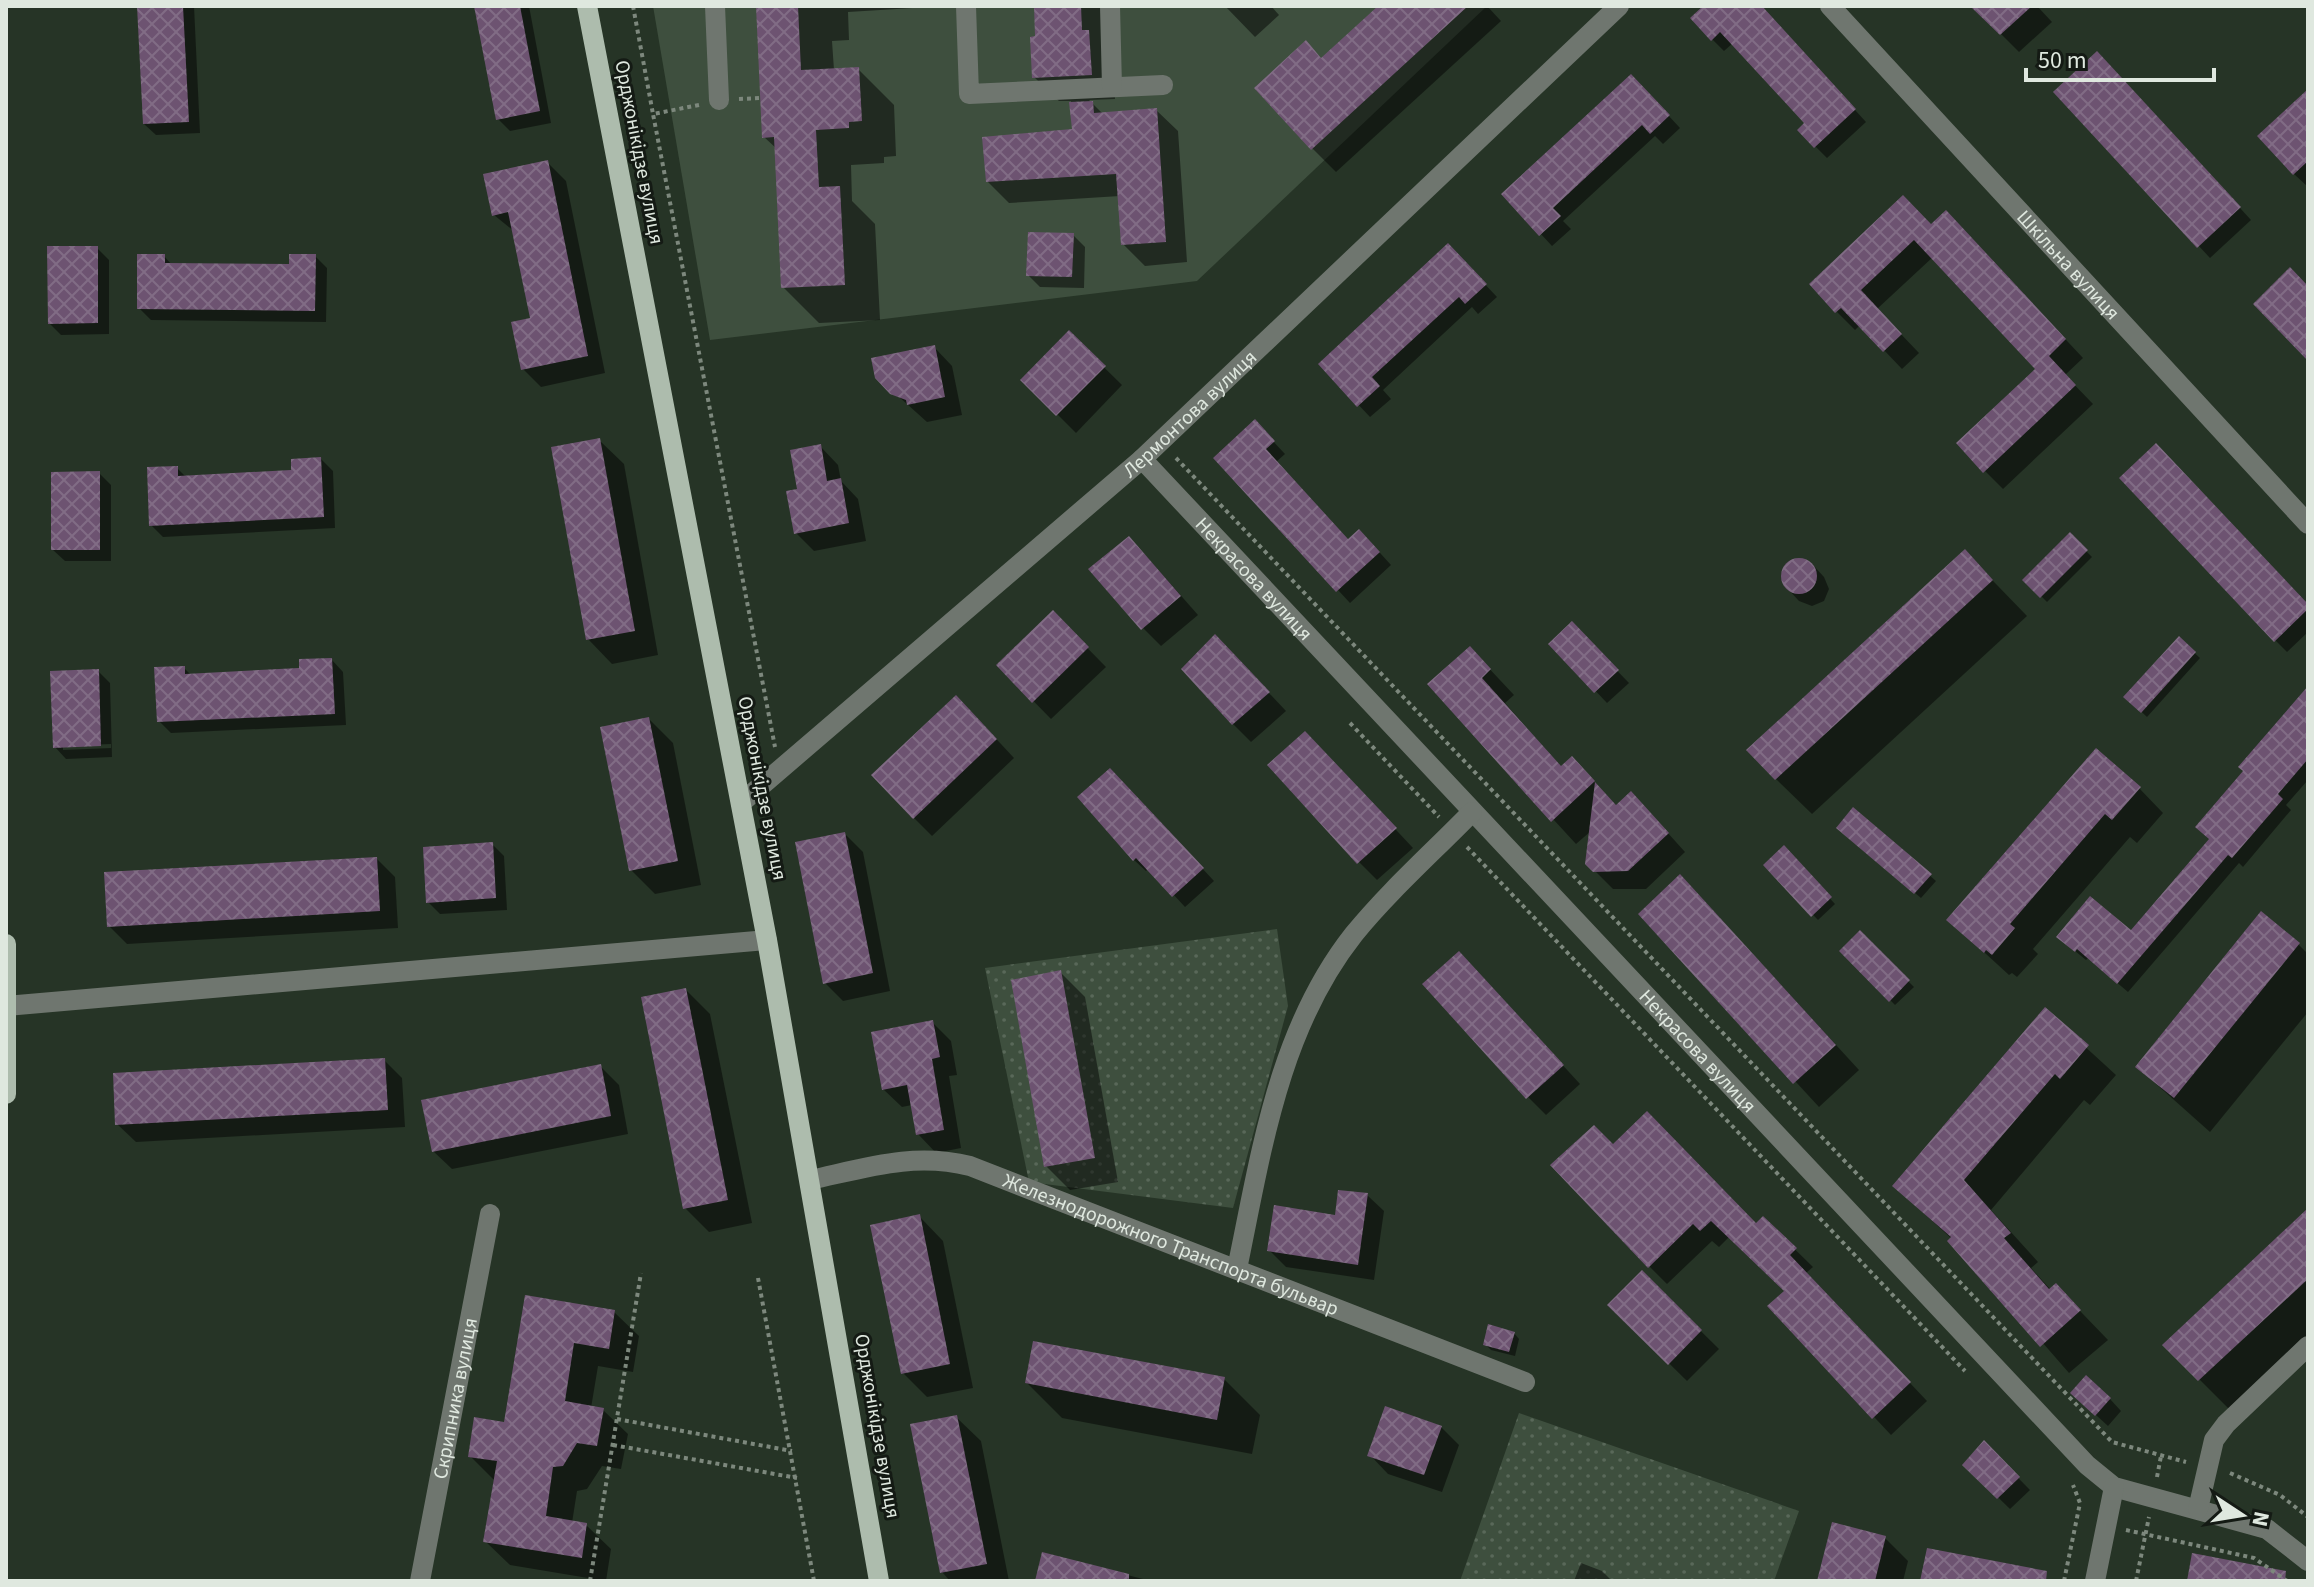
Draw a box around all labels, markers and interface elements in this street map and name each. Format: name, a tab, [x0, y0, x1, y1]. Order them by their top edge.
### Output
scale bar	[2026, 32, 2214, 82]
text: 50 m	[2038, 43, 2087, 78]
street label: Орджонікідзе вулиця	[607, 58, 671, 247]
street label: Шкільна вулиця	[2010, 204, 2126, 327]
street label: Лермонтова вулиця	[1117, 344, 1263, 485]
street label: Некрасова вулиця	[1188, 511, 1319, 647]
street label: Орджонікідзе вулиця	[730, 694, 794, 883]
street label: Некрасова вулиця	[1632, 984, 1762, 1120]
street label: Железнодорожного Транспорта бульвар	[999, 1167, 1343, 1323]
street label: Скрипника вулиця	[427, 1315, 485, 1482]
street label: Орджонікідзе вулиця	[847, 1332, 907, 1521]
north arrow	[2202, 1475, 2282, 1555]
text: N	[2243, 1508, 2278, 1529]

